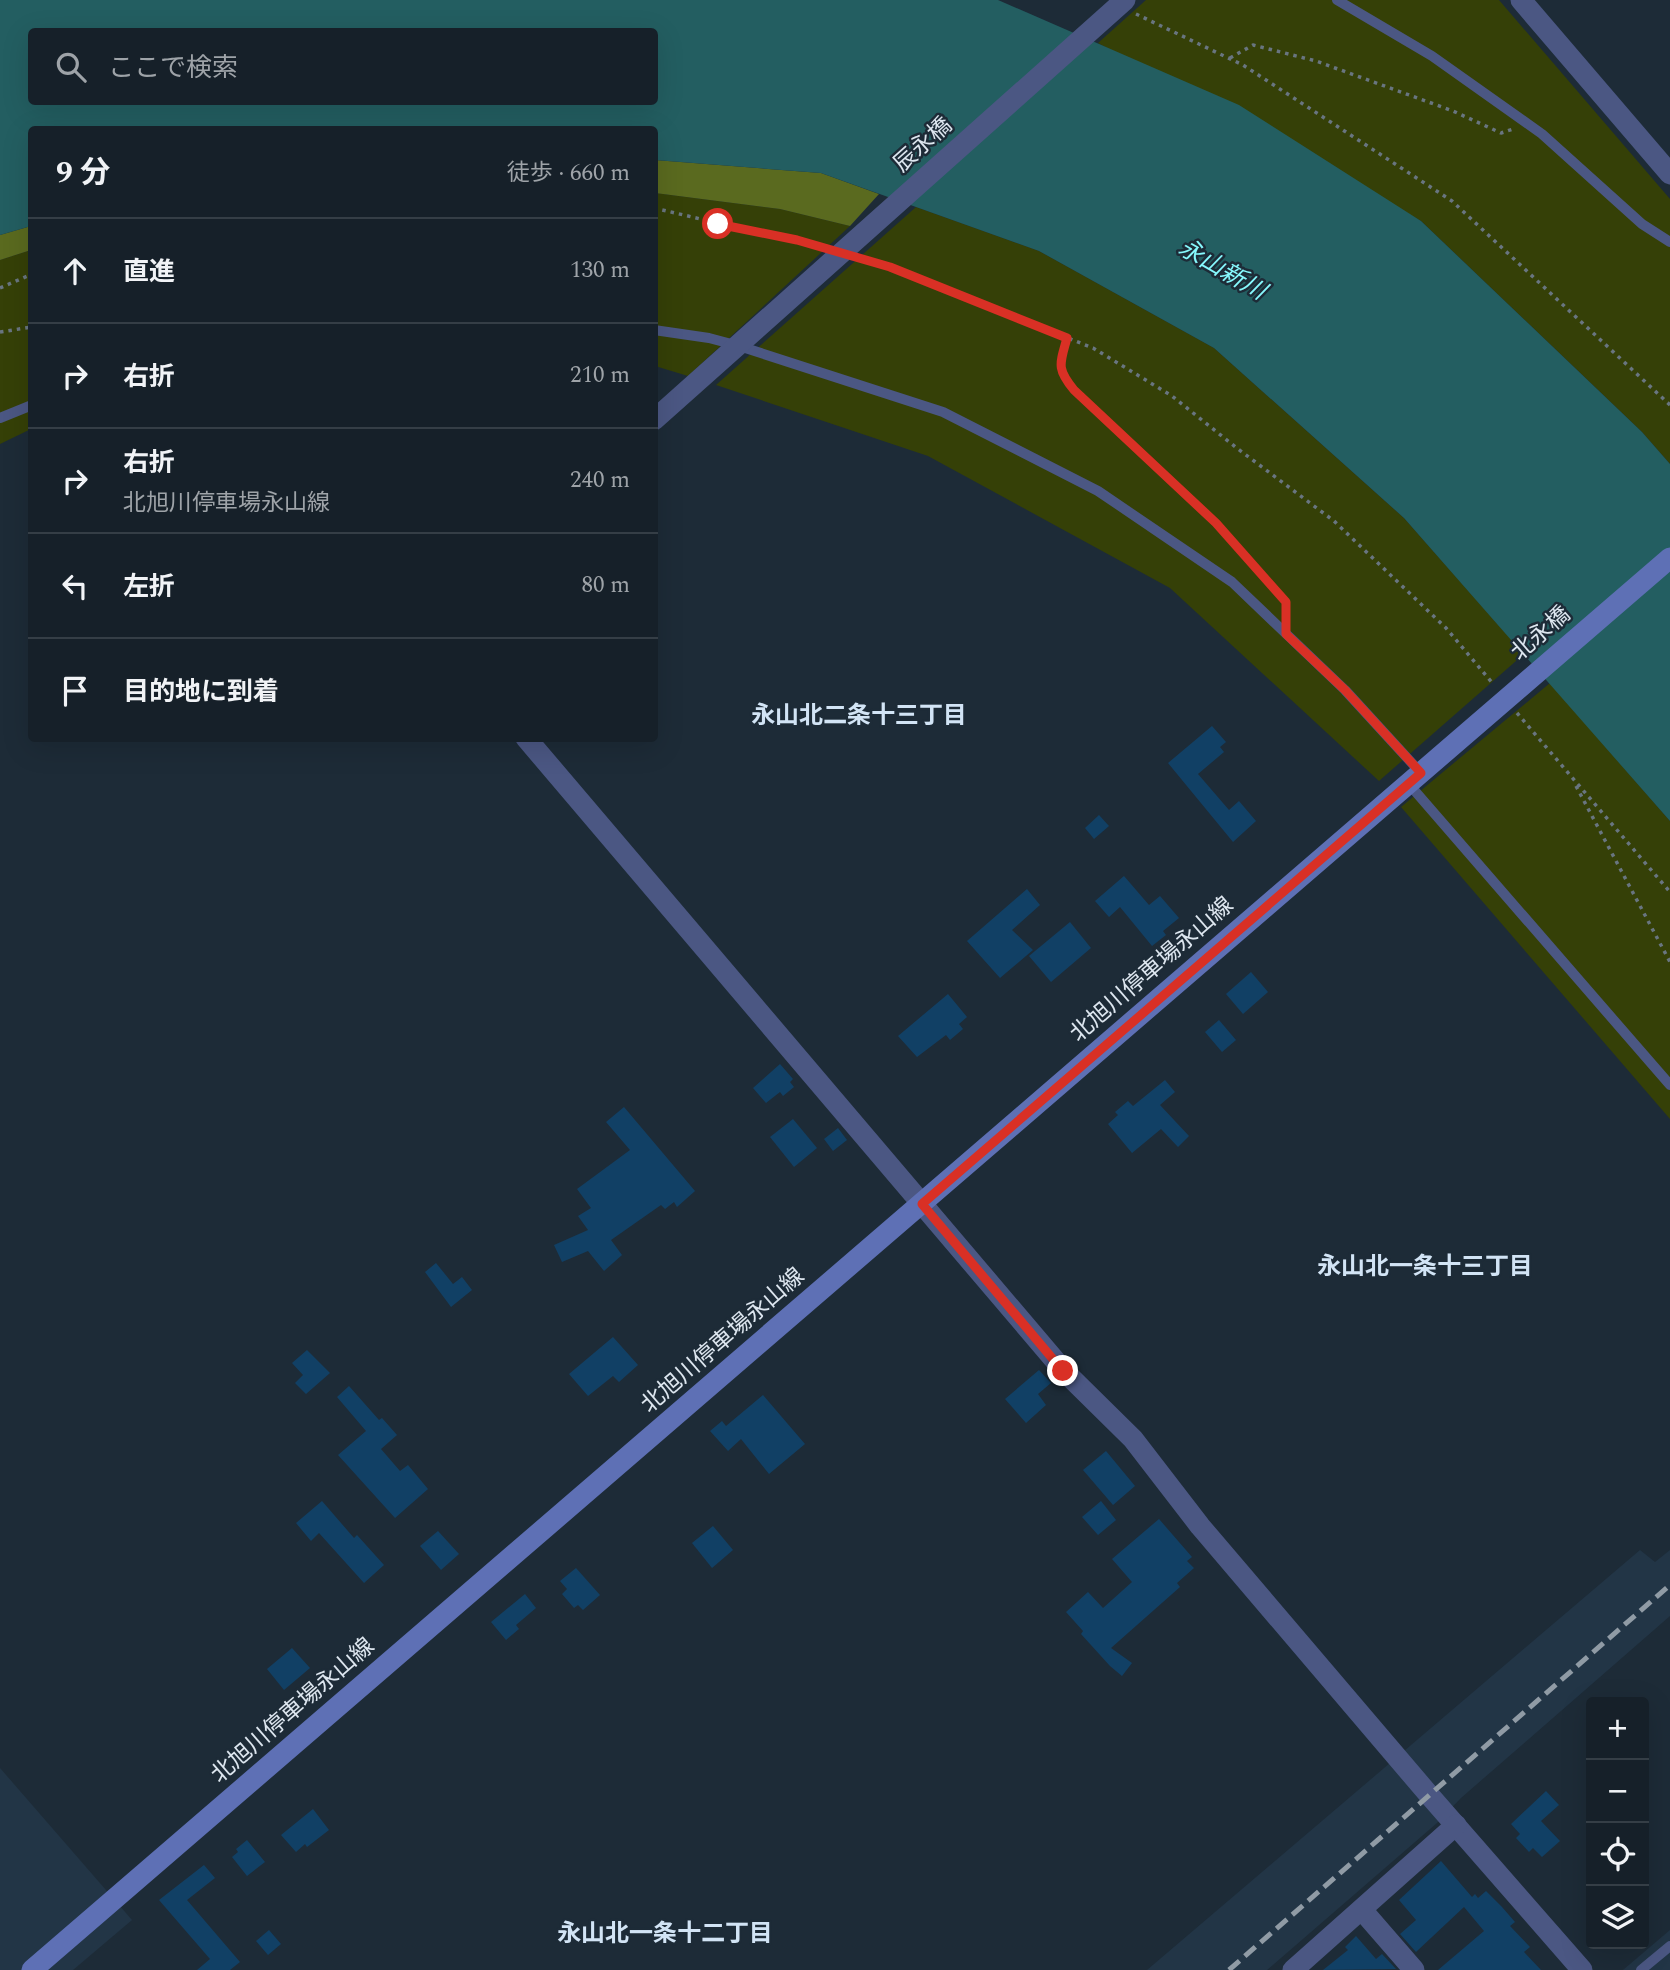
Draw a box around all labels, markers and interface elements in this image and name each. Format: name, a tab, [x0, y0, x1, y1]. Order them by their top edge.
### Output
search box	[28, 28, 658, 105]
icon: search	[52, 48, 90, 86]
text: ここで検索	[108, 48, 238, 88]
street label: 辰永橋	[886, 109, 960, 181]
text: 9 分	[56, 150, 110, 196]
text: 徒歩 · 660 m	[507, 156, 630, 191]
route start	[702, 208, 733, 239]
water label: 永山新川	[1171, 230, 1275, 311]
icon: ahead	[56, 252, 94, 290]
text: 直進	[123, 252, 175, 292]
text: 130 m	[570, 253, 630, 288]
icon: right	[56, 357, 94, 395]
text: 右折	[123, 357, 175, 397]
text: 210 m	[570, 358, 630, 393]
text: 右折	[123, 443, 175, 483]
icon: right	[56, 462, 94, 500]
text: 240 m	[570, 463, 630, 498]
text: 北旭川停車場永山線	[123, 486, 330, 521]
icon: left	[56, 567, 94, 605]
text: 左折	[123, 567, 175, 607]
text: 80 m	[581, 568, 630, 603]
street label: 北永橋	[1503, 598, 1579, 670]
icon: arrive	[56, 672, 94, 710]
text: 目的地に到着	[123, 672, 279, 712]
district label: 永山北二条十三丁目	[751, 698, 967, 734]
street label: 北旭川停車場永山線	[1062, 889, 1242, 1051]
district label: 永山北一条十三丁目	[1317, 1249, 1533, 1285]
street label: 北旭川停車場永山線	[633, 1260, 813, 1422]
route end	[1047, 1355, 1078, 1386]
street label: 北旭川停車場永山線	[203, 1630, 383, 1792]
map controls	[1586, 1697, 1649, 1949]
button: +	[1586, 1697, 1649, 1760]
button: −	[1586, 1760, 1649, 1823]
button: locate	[1586, 1823, 1649, 1886]
button: layers	[1586, 1886, 1649, 1949]
district label: 永山北一条十二丁目	[557, 1916, 773, 1952]

